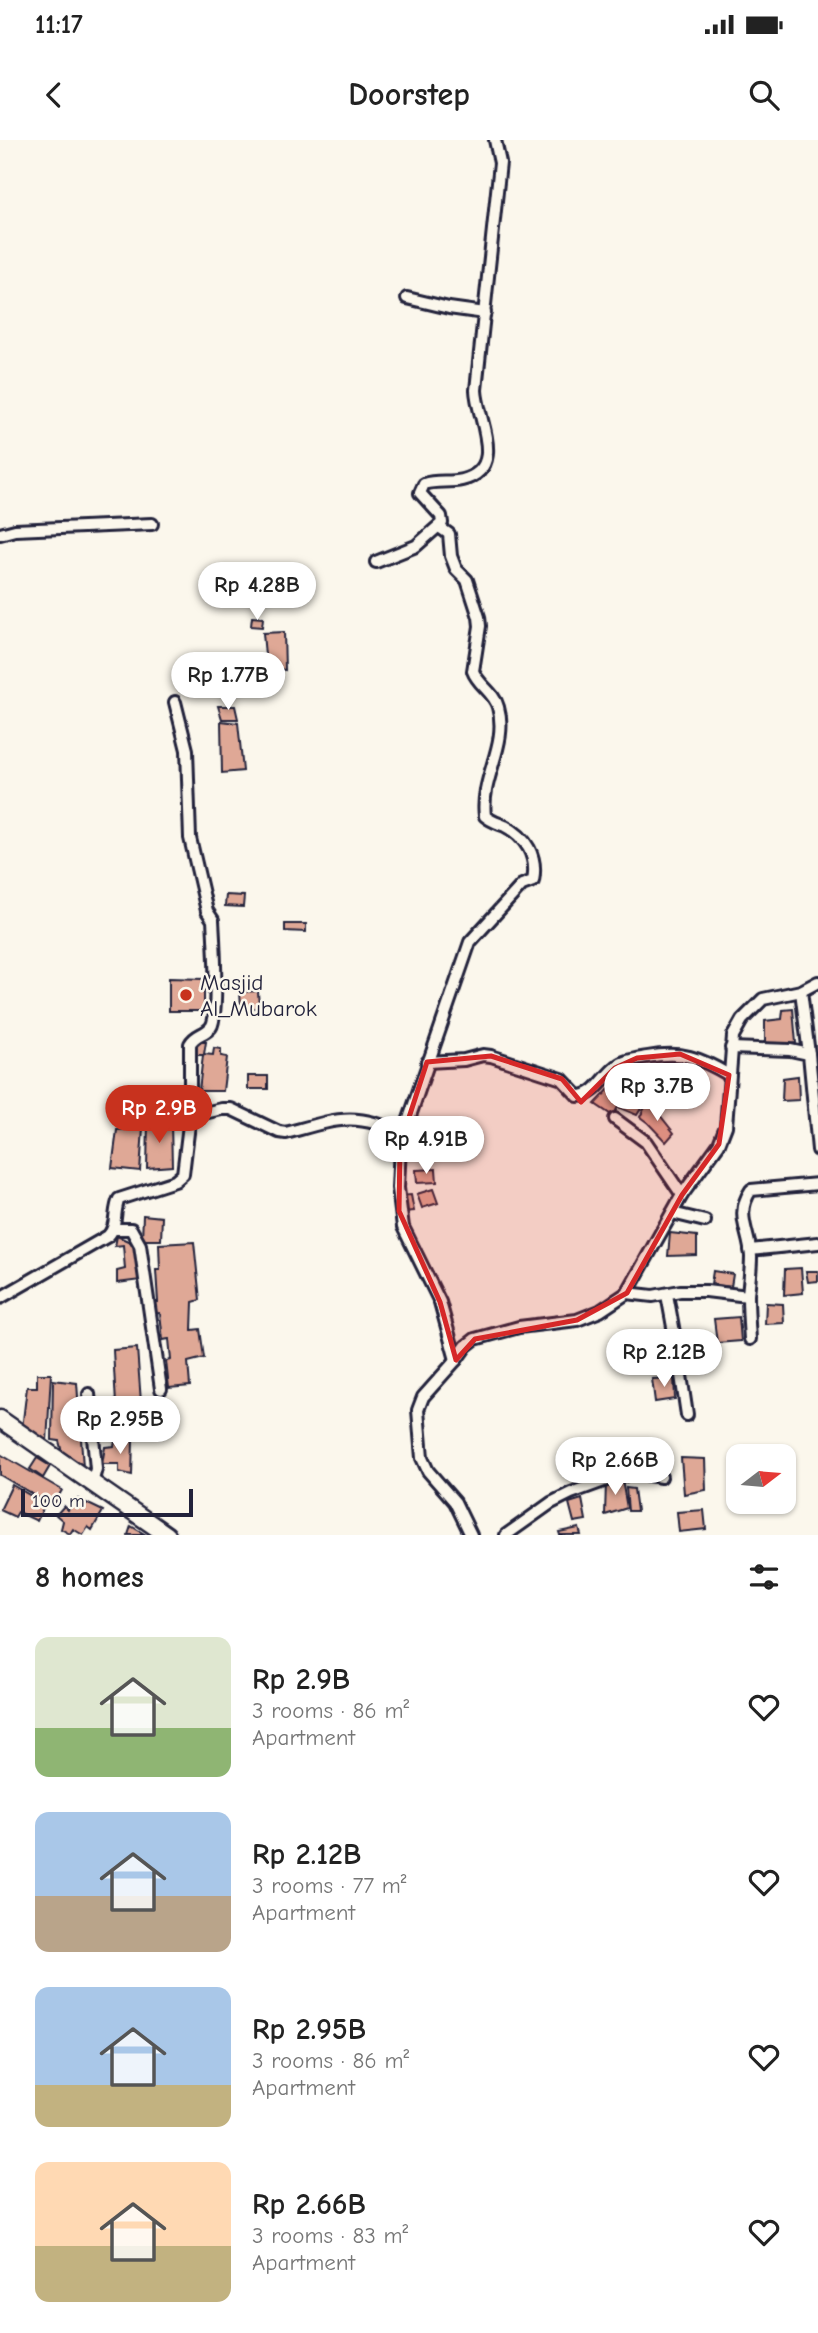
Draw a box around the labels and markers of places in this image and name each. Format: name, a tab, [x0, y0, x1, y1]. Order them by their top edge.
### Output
pin: Rp 4.28B	[185, 562, 329, 622]
pin: Rp 1.77B	[156, 652, 300, 712]
place label: Masjid Al_Mubarok	[200, 969, 317, 1022]
marker: Masjid Al_Mubarok	[178, 987, 194, 1003]
pin: Rp 3.7B	[592, 1063, 722, 1123]
pin: Rp 2.9B	[94, 1086, 224, 1145]
pin: Rp 4.91B	[354, 1116, 498, 1176]
pin: Rp 2.12B	[592, 1330, 736, 1389]
pin: Rp 2.95B	[48, 1396, 192, 1456]
pin: Rp 2.66B	[543, 1438, 687, 1497]

